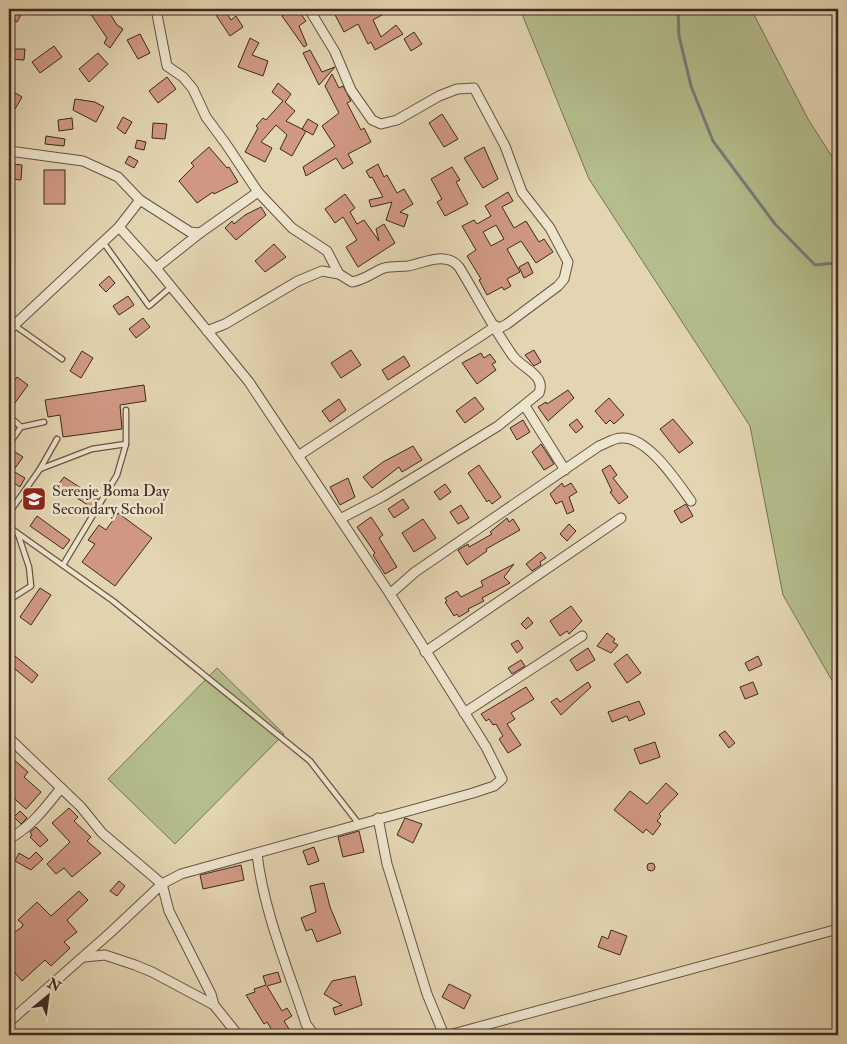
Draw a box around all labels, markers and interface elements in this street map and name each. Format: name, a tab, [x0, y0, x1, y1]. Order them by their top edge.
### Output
place label: Serenje Boma Day Secondary School	[52, 481, 170, 519]
school or university icon: Serenje Boma Day Secondary School	[21, 486, 47, 512]
north arrow	[22, 972, 72, 1022]
text: N	[44, 974, 64, 996]

